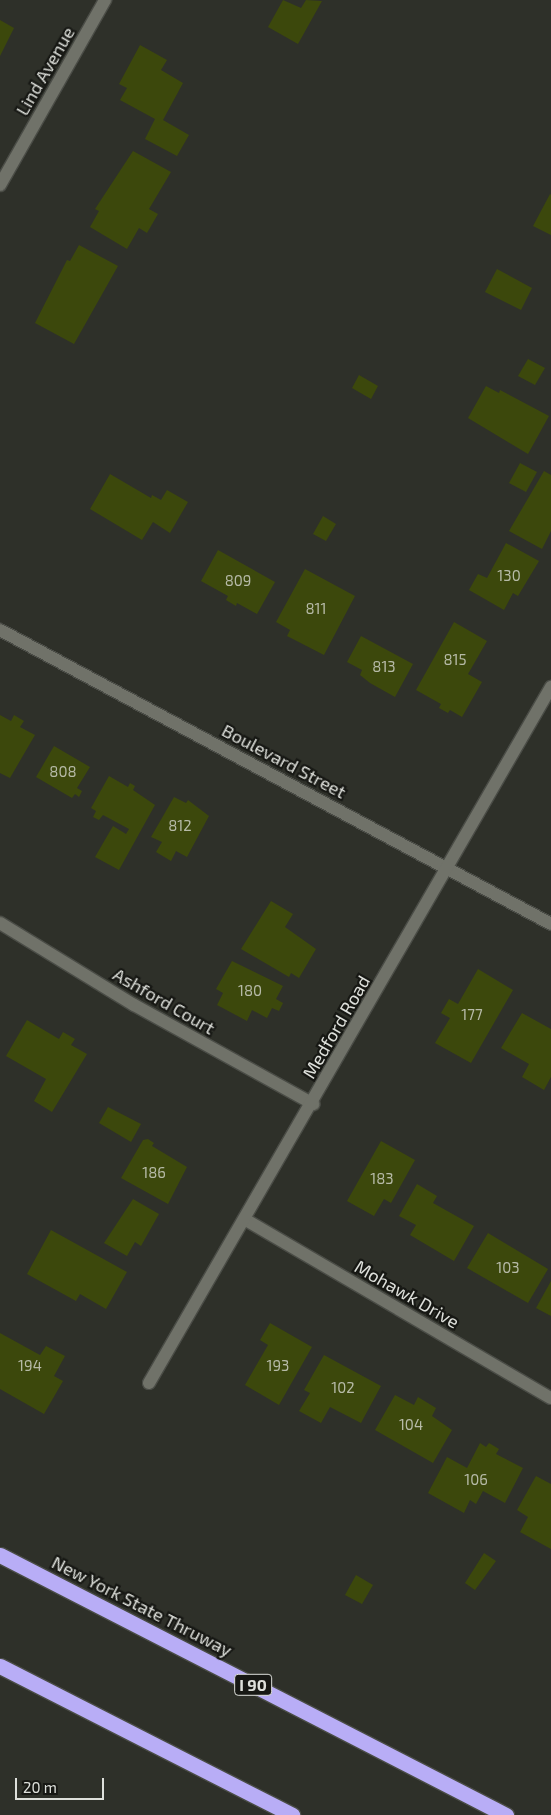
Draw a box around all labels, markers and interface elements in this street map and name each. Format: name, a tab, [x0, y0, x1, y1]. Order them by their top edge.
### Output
street label: Lind Avenue	[11, 23, 79, 119]
house number: 130	[497, 567, 521, 585]
house number: 809	[225, 572, 251, 590]
house number: 811	[305, 600, 327, 618]
house number: 815	[443, 651, 467, 669]
house number: 813	[372, 658, 396, 676]
street label: Boulevard Street	[218, 719, 350, 803]
house number: 808	[49, 763, 77, 781]
house number: 812	[168, 817, 192, 835]
street label: Ashford Court	[109, 963, 219, 1039]
street label: Medford Road	[298, 972, 374, 1082]
house number: 180	[238, 982, 262, 1000]
house number: 177	[461, 1006, 483, 1024]
house number: 186	[142, 1164, 166, 1182]
house number: 183	[370, 1170, 394, 1188]
street label: Mohawk Drive	[351, 1255, 463, 1333]
house number: 103	[496, 1259, 520, 1277]
house number: 194	[18, 1357, 42, 1375]
house number: 193	[267, 1357, 289, 1375]
house number: 102	[331, 1379, 355, 1397]
house number: 104	[399, 1416, 423, 1434]
house number: 106	[464, 1471, 488, 1489]
street label: New York State Thruway	[48, 1551, 236, 1661]
road number: I 90	[233, 1672, 273, 1698]
scale bar	[18, 1768, 106, 1800]
text: 20 m	[23, 1778, 57, 1796]

